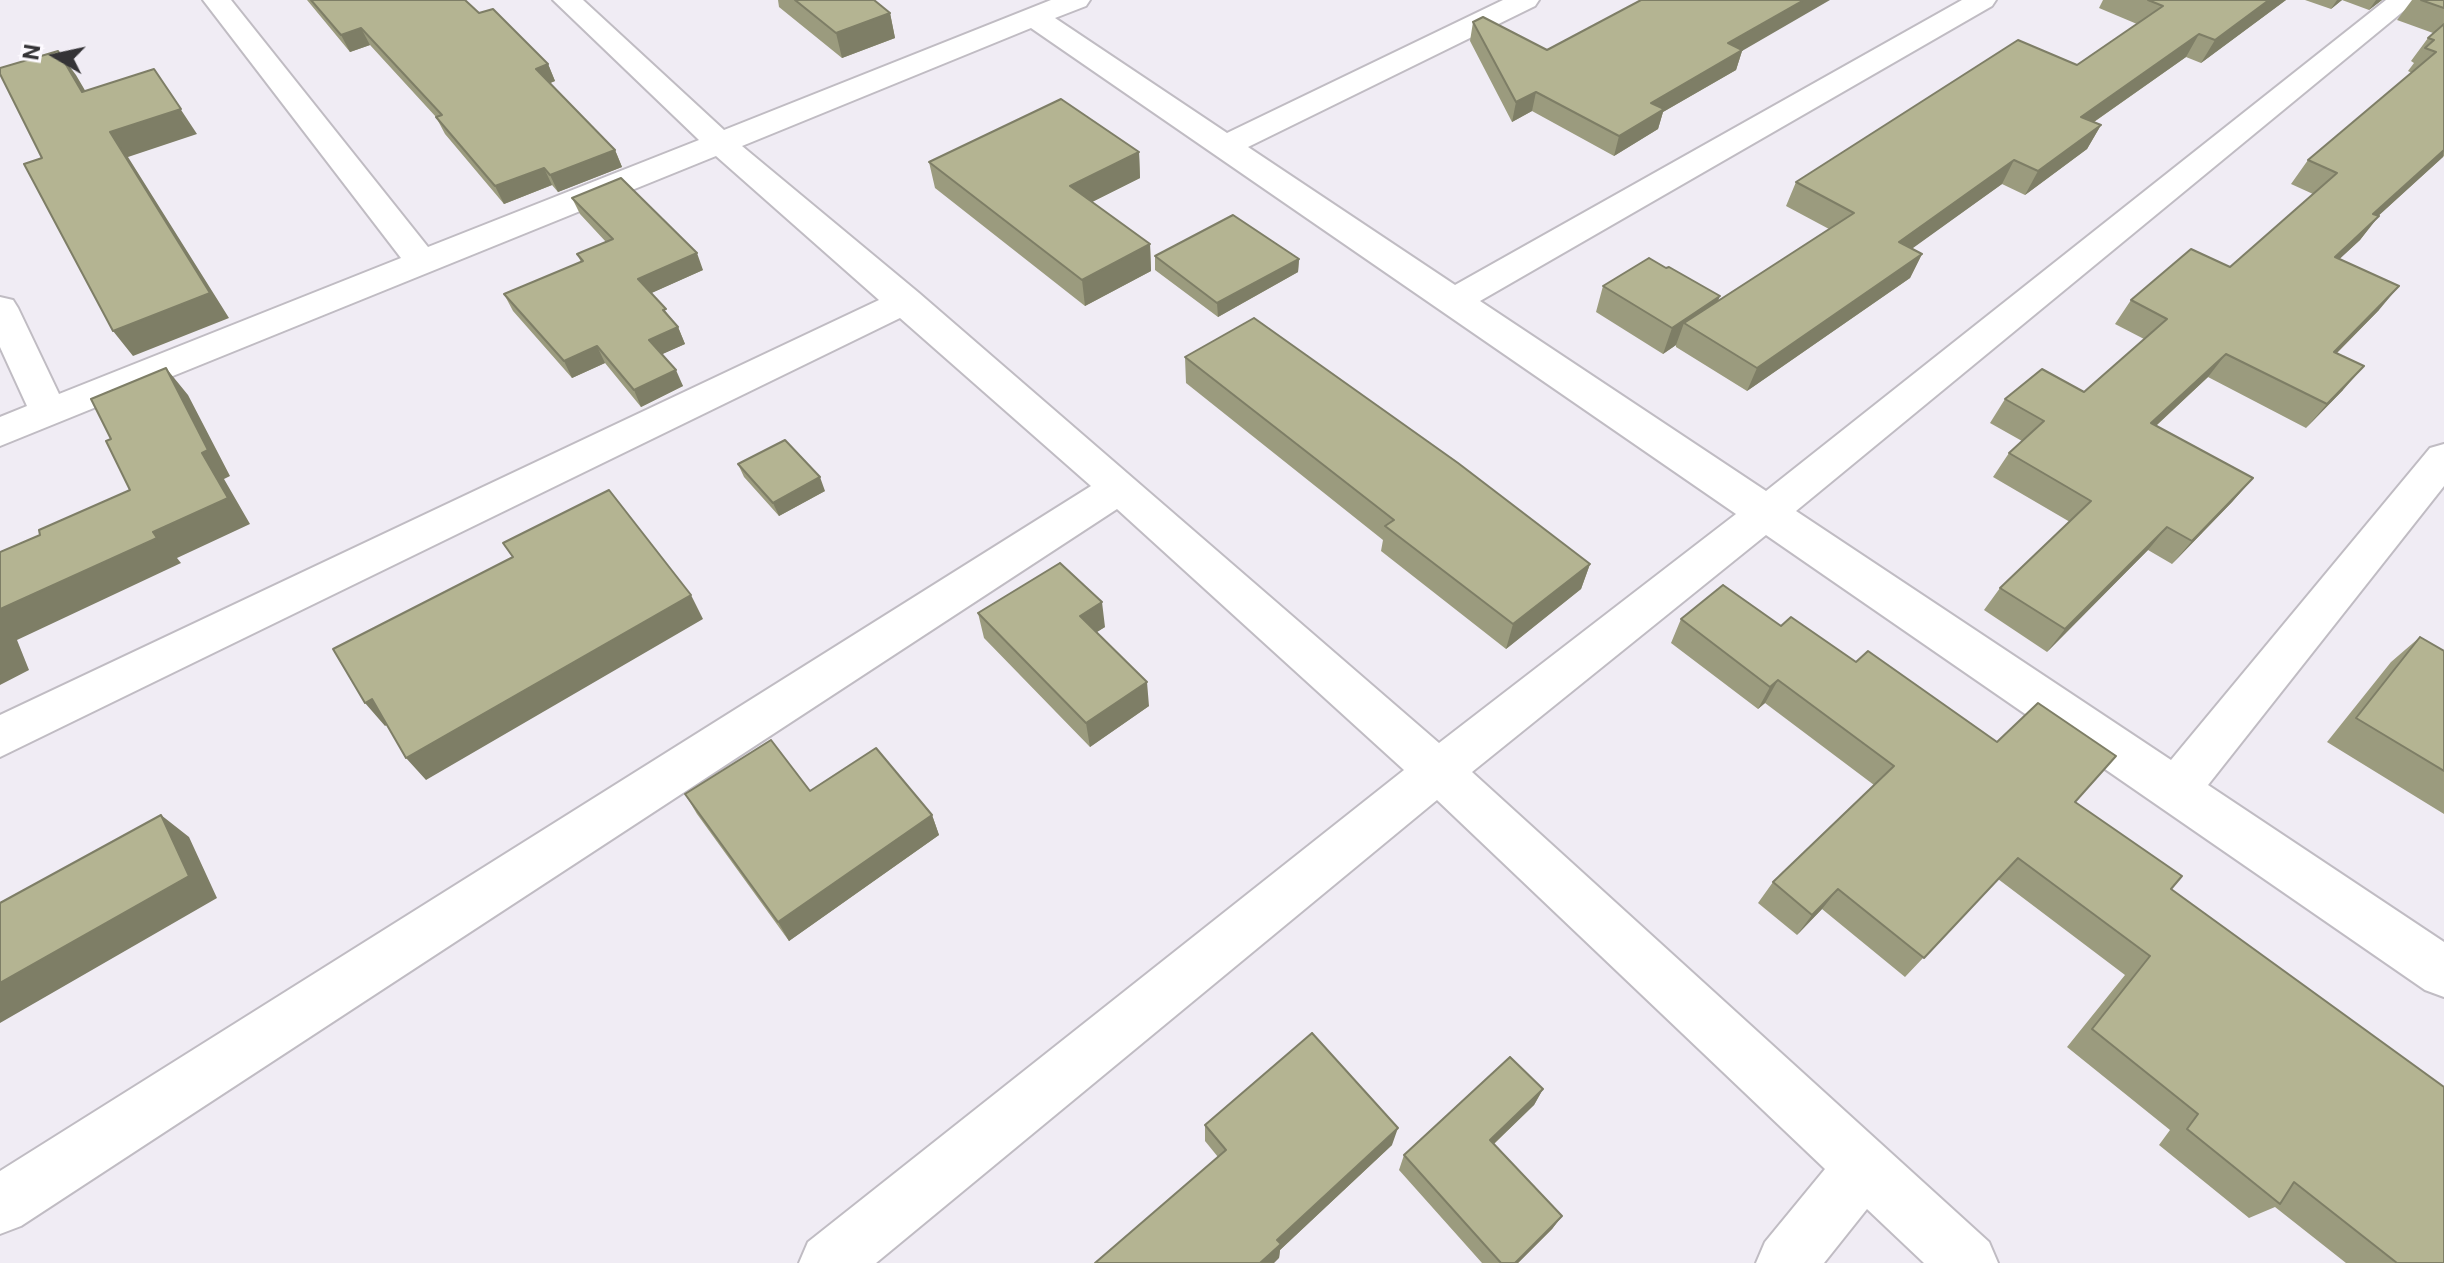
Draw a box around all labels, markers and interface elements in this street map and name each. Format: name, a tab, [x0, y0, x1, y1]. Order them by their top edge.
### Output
north arrow	[16, 16, 96, 96]
text: N	[18, 43, 45, 62]

